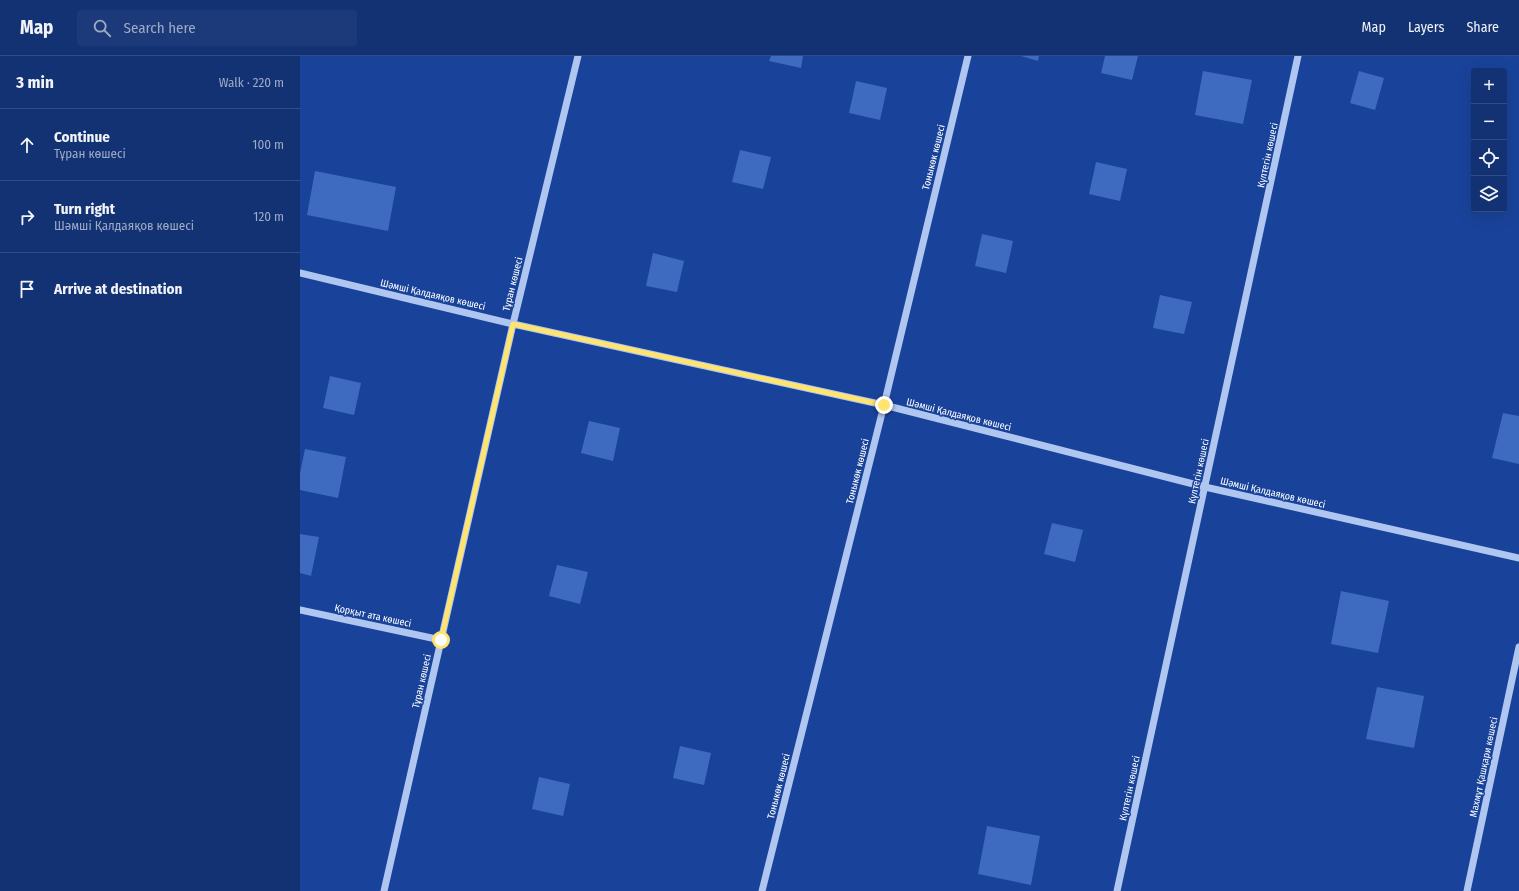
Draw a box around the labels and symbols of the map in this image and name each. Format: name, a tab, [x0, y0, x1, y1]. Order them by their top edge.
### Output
street label: Күлтегін көшесі	[1254, 121, 1281, 189]
street label: Тоныкөк көшесі	[919, 123, 948, 191]
street label: Тұран көшесі	[499, 256, 525, 312]
street label: Шәмші Қалдаяқов көшесі	[379, 276, 487, 313]
street label: Шәмші Қалдаяқов көшесі	[905, 395, 1013, 434]
route end	[875, 396, 893, 414]
street label: Тоныкөк көшесі	[843, 437, 872, 505]
street label: Күлтегін көшесі	[1185, 437, 1212, 505]
street label: Шәмші Қалдаяқов көшесі	[1219, 474, 1327, 511]
street label: Қорқыт ата көшесі	[333, 601, 412, 630]
route start	[432, 631, 450, 649]
street label: Тұран көшесі	[409, 653, 434, 709]
street label: Махмұт Қашқари көшесі	[1467, 716, 1500, 818]
street label: Тоныкөк көшесі	[764, 752, 793, 820]
street label: Күлтегін көшесі	[1116, 754, 1143, 822]

